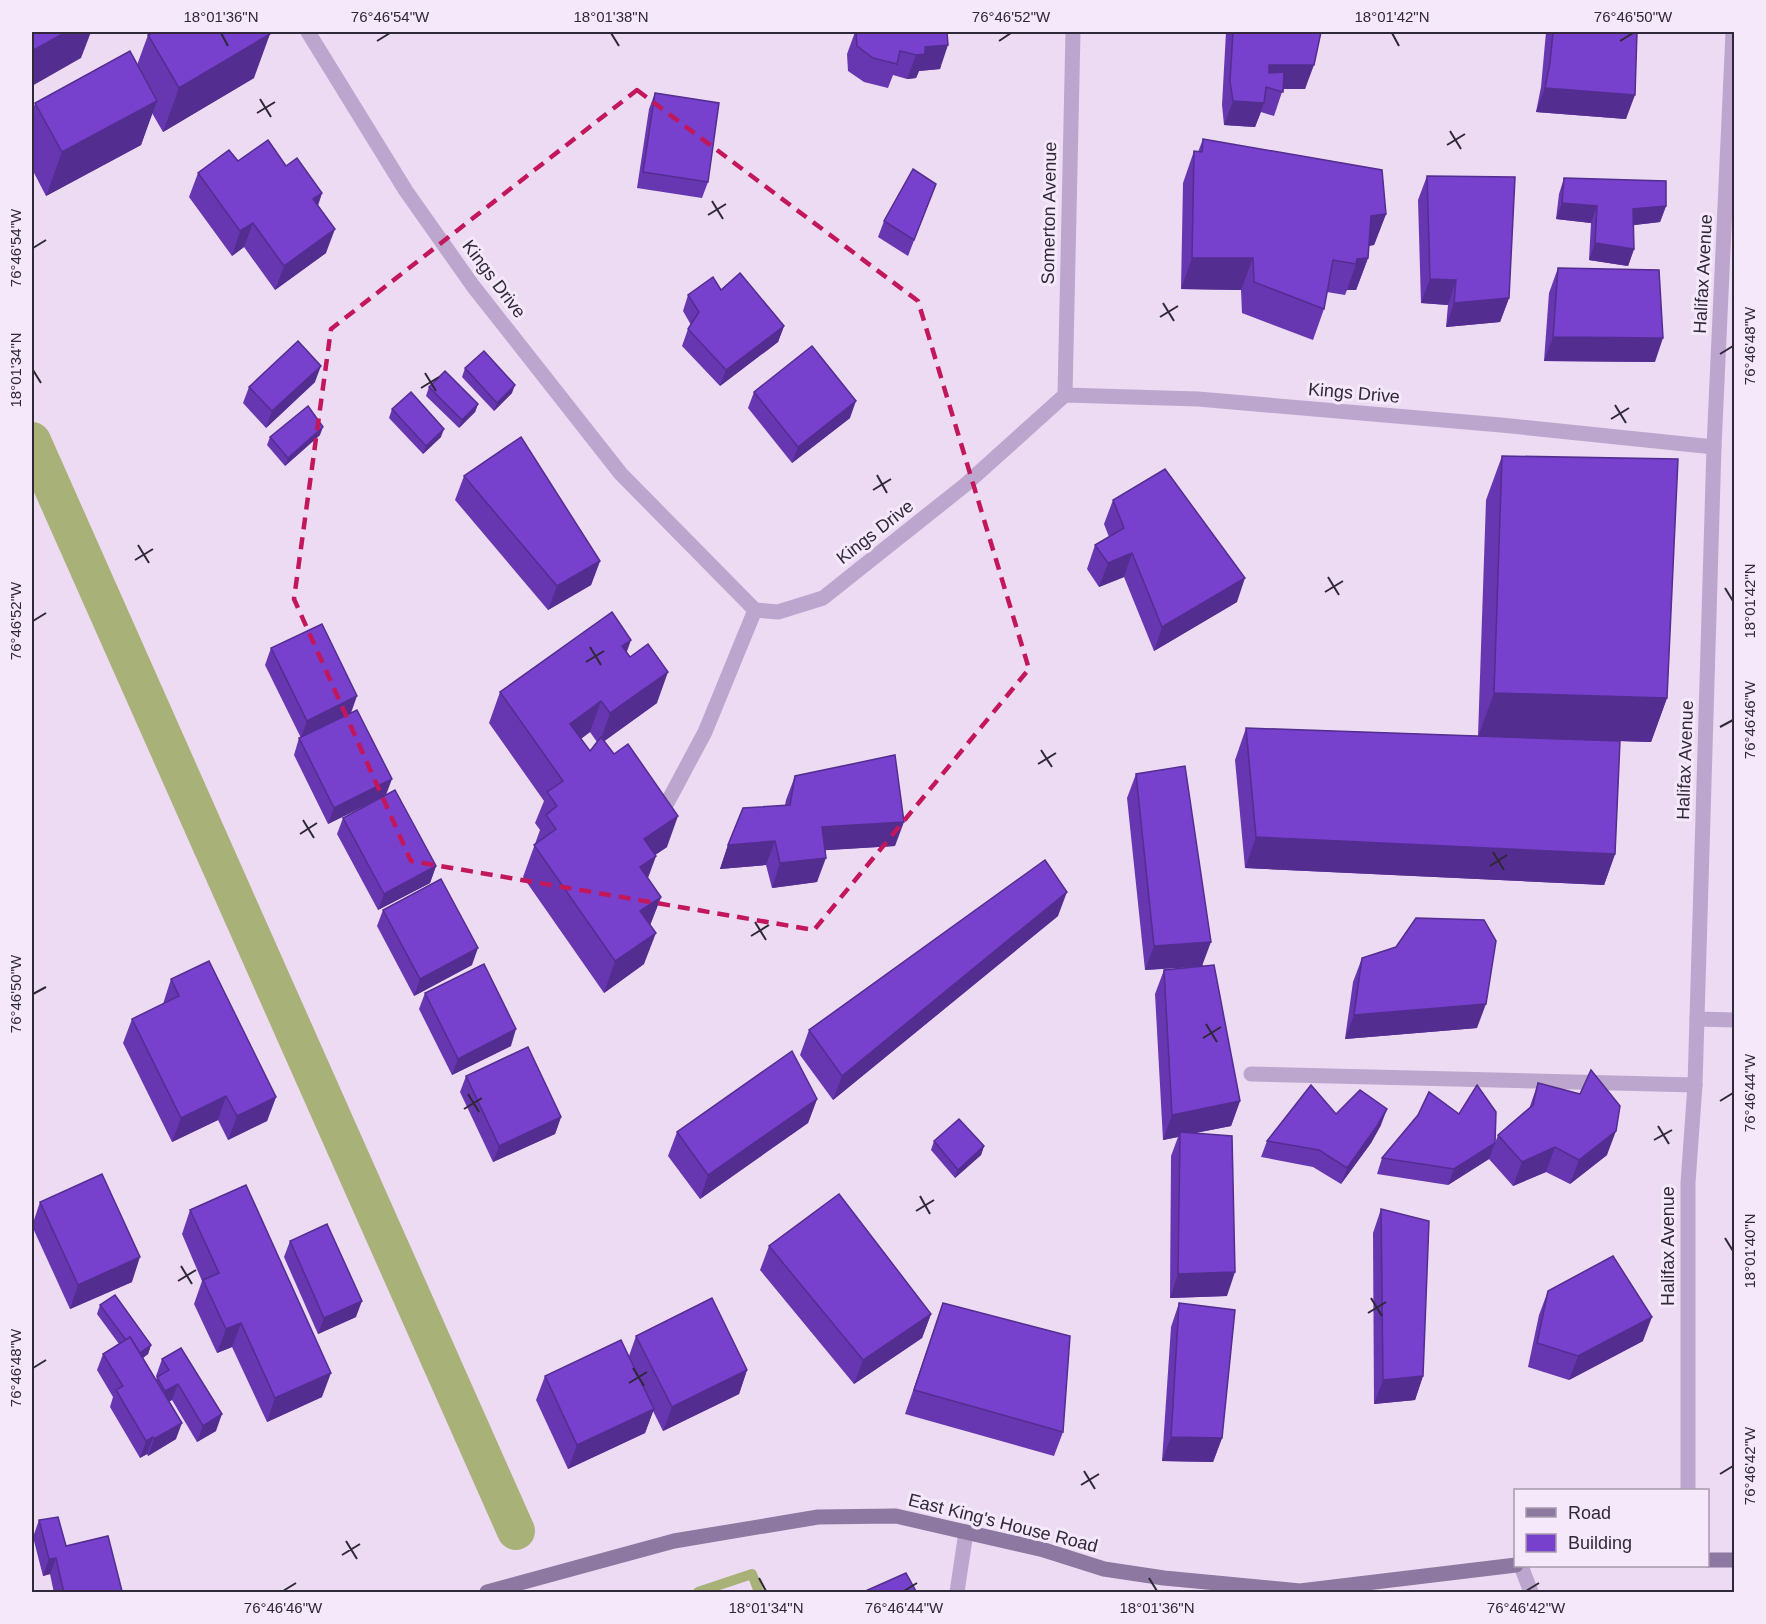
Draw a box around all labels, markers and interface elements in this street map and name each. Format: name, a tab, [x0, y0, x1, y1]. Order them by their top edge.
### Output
text: 18°01'36"N	[183, 8, 259, 25]
text: 76°46'54"W	[351, 8, 430, 25]
text: 18°01'38"N	[573, 8, 649, 25]
text: 76°46'52"W	[972, 8, 1051, 25]
text: 18°01'42"N	[1354, 8, 1430, 25]
text: 76°46'50"W	[1594, 8, 1673, 25]
street label: Somerton Avenue	[1038, 141, 1060, 285]
text: 76°46'54"W	[7, 208, 24, 287]
street label: Halifax Avenue	[1690, 214, 1716, 334]
street label: Kings Drive	[458, 236, 530, 322]
text: 76°46'48"W	[1741, 306, 1758, 385]
text: 18°01'34"N	[7, 332, 24, 408]
street label: Kings Drive	[1307, 379, 1401, 407]
street label: Kings Drive	[833, 496, 917, 568]
text: 18°01'42"N	[1741, 563, 1758, 639]
text: 76°46'52"W	[7, 581, 24, 660]
text: 76°46'46"W	[1741, 680, 1758, 759]
street label: Halifax Avenue	[1673, 700, 1697, 820]
text: 76°46'50"W	[7, 954, 24, 1033]
text: 76°46'44"W	[1741, 1053, 1758, 1132]
street label: Halifax Avenue	[1658, 1186, 1678, 1306]
text: 18°01'40"N	[1741, 1213, 1758, 1289]
text: 76°46'48"W	[7, 1328, 24, 1407]
text: 76°46'42"W	[1741, 1426, 1758, 1505]
legend	[1514, 1489, 1709, 1567]
street label: East King's House Road	[906, 1490, 1100, 1556]
text: Road	[1568, 1503, 1611, 1523]
text: Building	[1568, 1533, 1632, 1553]
text: 76°46'46"W	[244, 1599, 323, 1616]
text: 18°01'34"N	[728, 1599, 804, 1616]
text: 76°46'44"W	[865, 1599, 944, 1616]
text: 18°01'36"N	[1119, 1599, 1195, 1616]
text: 76°46'42"W	[1487, 1599, 1566, 1616]

